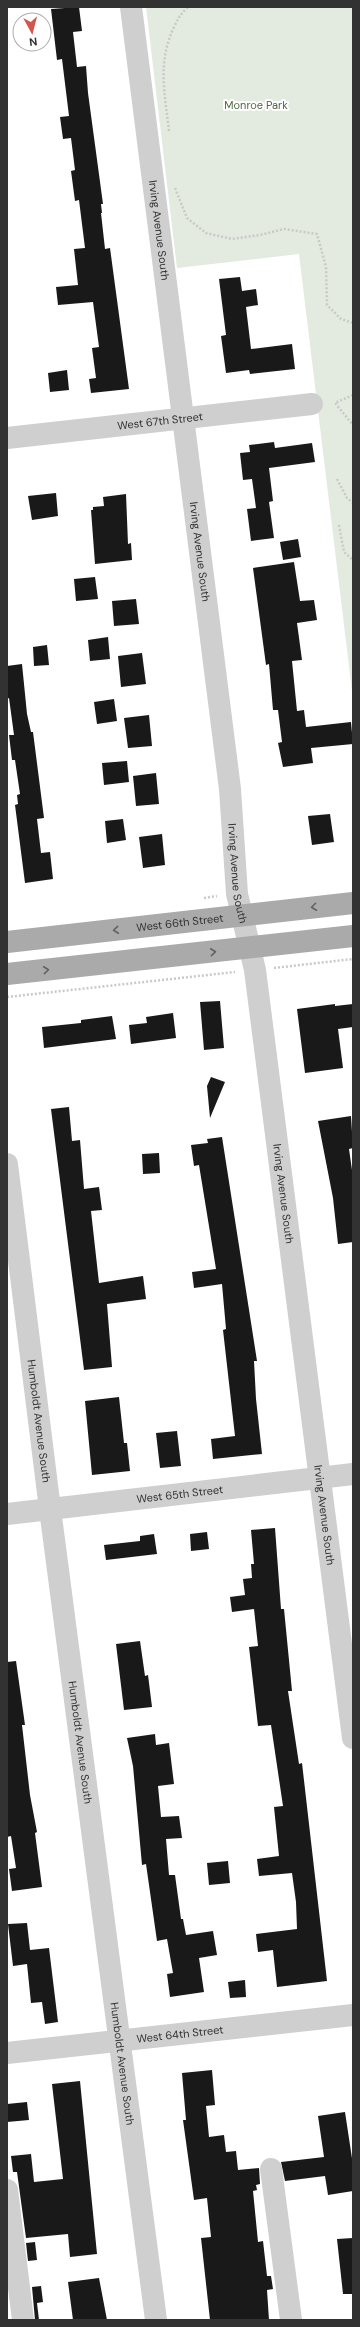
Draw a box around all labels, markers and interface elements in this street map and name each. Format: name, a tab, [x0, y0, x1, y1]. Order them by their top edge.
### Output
north arrow	[12, 12, 52, 52]
text: N	[28, 34, 38, 49]
park label: Monroe Park	[224, 98, 288, 112]
street label: Irving Avenue South	[146, 179, 173, 281]
street label: West 67th Street	[116, 409, 204, 433]
street label: Irving Avenue South	[187, 501, 213, 603]
street label: Irving Avenue South	[225, 823, 251, 925]
one-way arrow	[311, 903, 317, 912]
street label: West 66th Street	[136, 911, 224, 934]
one-way arrow	[112, 925, 119, 934]
one-way arrow	[210, 947, 216, 956]
one-way arrow	[43, 966, 49, 975]
street label: Irving Avenue South	[270, 1143, 297, 1244]
street label: Humboldt Avenue South	[24, 1359, 54, 1483]
street label: Irving Avenue South	[311, 1464, 338, 1566]
street label: West 65th Street	[136, 1482, 224, 1506]
street label: Humboldt Avenue South	[66, 1680, 95, 1805]
street label: Humboldt Avenue South	[108, 2001, 137, 2126]
street label: West 64th Street	[136, 2022, 224, 2046]

